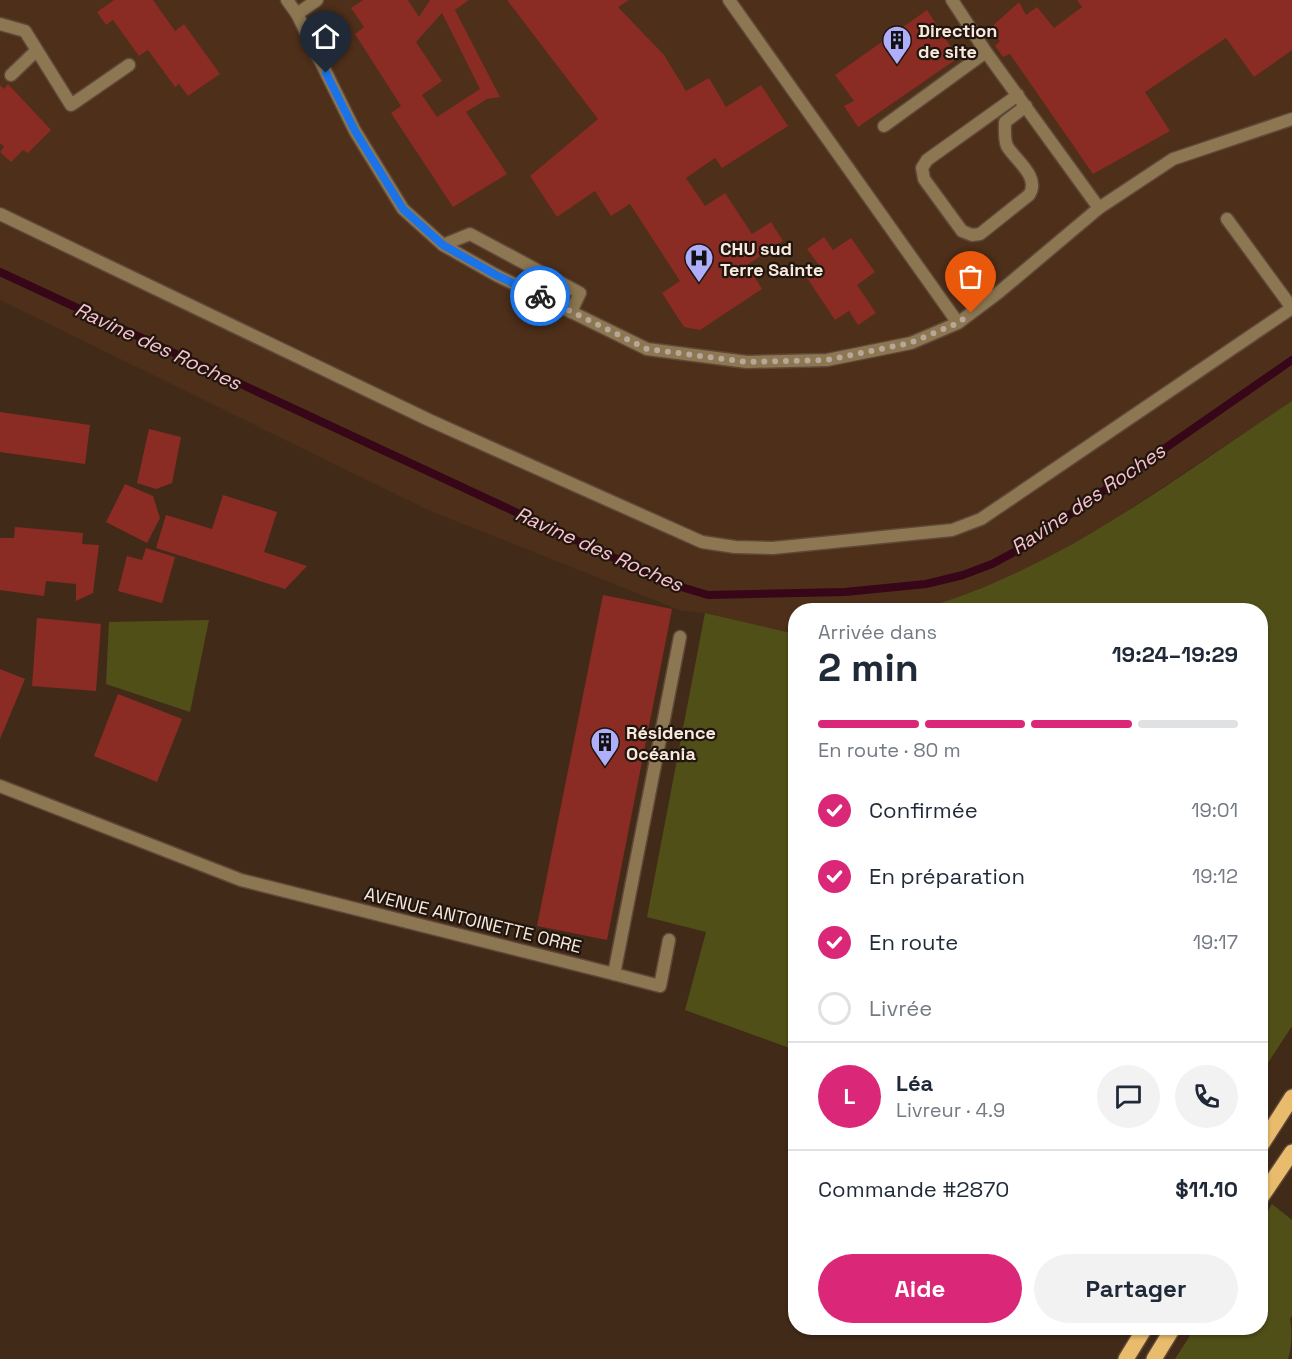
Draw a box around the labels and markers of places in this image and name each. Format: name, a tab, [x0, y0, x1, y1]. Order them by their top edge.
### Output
pin	[300, 11, 351, 73]
place label: Direction de site	[918, 19, 997, 63]
building icon: Direction de site	[881, 24, 913, 66]
place label: CHU sud Terre Sainte	[720, 237, 823, 281]
hospital icon: CHU sud Terre Sainte	[683, 242, 715, 284]
pin	[945, 251, 996, 313]
place label: Résidence Océania	[626, 721, 716, 765]
building icon: Résidence Océania	[589, 726, 621, 768]

